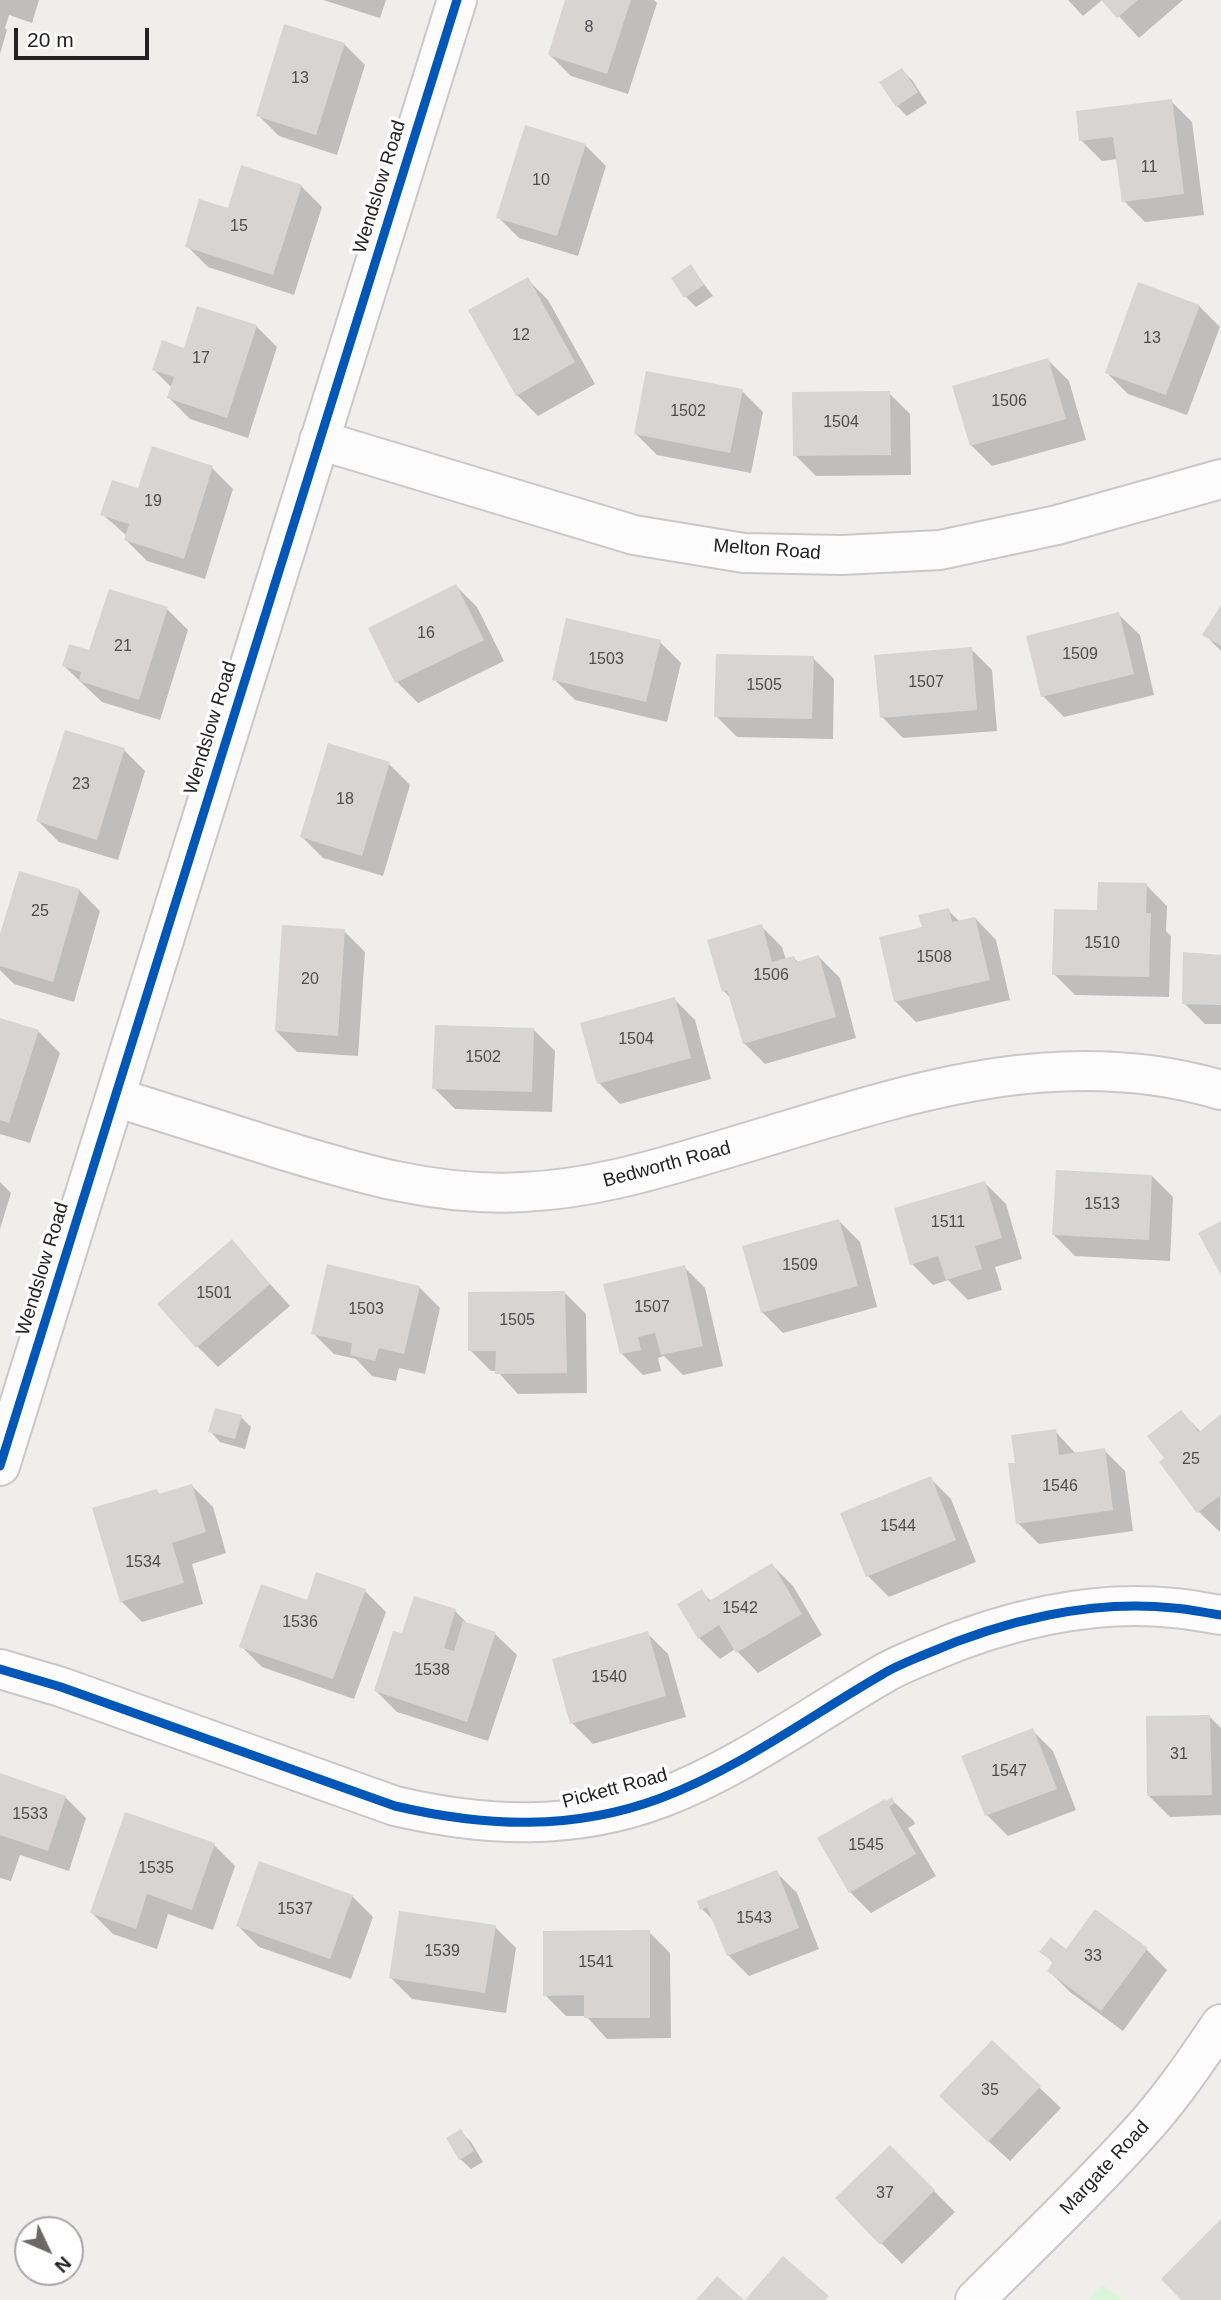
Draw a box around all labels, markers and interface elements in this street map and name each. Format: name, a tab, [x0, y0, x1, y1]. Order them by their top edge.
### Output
scale bar	[18, 14, 152, 58]
house number: 8	[585, 18, 593, 38]
text: 20 m	[27, 28, 74, 51]
house number: 13	[291, 69, 309, 89]
street label: Wendslow Road	[349, 118, 411, 256]
house number: 11	[1141, 158, 1157, 178]
house number: 10	[532, 171, 550, 191]
house number: 15	[230, 217, 248, 237]
house number: 12	[512, 326, 530, 346]
house number: 13	[1143, 329, 1161, 349]
house number: 17	[192, 349, 210, 369]
house number: 1506	[991, 392, 1027, 412]
house number: 1502	[670, 402, 706, 422]
house number: 1504	[823, 413, 859, 433]
house number: 19	[144, 492, 162, 512]
street label: Melton Road	[712, 535, 822, 565]
house number: 16	[417, 624, 435, 644]
house number: 21	[114, 637, 132, 657]
house number: 1509	[1062, 645, 1098, 665]
house number: 1503	[588, 650, 624, 670]
street label: Wendslow Road	[180, 659, 242, 797]
house number: 1507	[908, 673, 944, 693]
house number: 1505	[746, 676, 782, 696]
house number: 23	[72, 775, 90, 795]
house number: 18	[336, 790, 354, 810]
house number: 25	[31, 902, 49, 922]
house number: 1510	[1084, 934, 1120, 954]
house number: 1508	[916, 948, 952, 968]
house number: 1506	[753, 966, 789, 986]
house number: 20	[301, 970, 319, 990]
house number: 1504	[618, 1030, 654, 1050]
house number: 1502	[465, 1048, 501, 1068]
street label: Bedworth Road	[601, 1137, 733, 1193]
house number: 1513	[1084, 1195, 1120, 1215]
street label: Wendslow Road	[12, 1200, 74, 1338]
house number: 1511	[931, 1213, 965, 1233]
house number: 1509	[782, 1256, 818, 1276]
house number: 1501	[196, 1284, 232, 1304]
house number: 1507	[634, 1298, 670, 1318]
house number: 1503	[348, 1300, 384, 1320]
house number: 1505	[499, 1311, 535, 1331]
house number: 25	[1182, 1450, 1200, 1470]
house number: 1546	[1042, 1477, 1078, 1497]
house number: 1544	[880, 1517, 916, 1537]
house number: 1534	[125, 1553, 161, 1573]
house number: 1542	[722, 1599, 758, 1619]
house number: 1536	[282, 1613, 318, 1633]
house number: 1538	[414, 1661, 450, 1681]
house number: 1540	[591, 1668, 627, 1688]
house number: 31	[1170, 1745, 1188, 1765]
house number: 1547	[991, 1762, 1027, 1782]
street label: Pickett Road	[560, 1764, 670, 1814]
house number: 1533	[12, 1805, 48, 1825]
house number: 1545	[848, 1836, 884, 1856]
house number: 1535	[138, 1859, 174, 1879]
house number: 1537	[277, 1900, 313, 1920]
house number: 1543	[736, 1909, 772, 1929]
house number: 1539	[424, 1942, 460, 1962]
house number: 33	[1084, 1947, 1102, 1967]
house number: 1541	[578, 1953, 614, 1973]
house number: 35	[981, 2081, 999, 2101]
street label: Margate Road	[1056, 2116, 1154, 2220]
house number: 37	[876, 2184, 894, 2204]
north arrow	[14, 2216, 84, 2286]
text: N	[51, 2252, 75, 2277]

